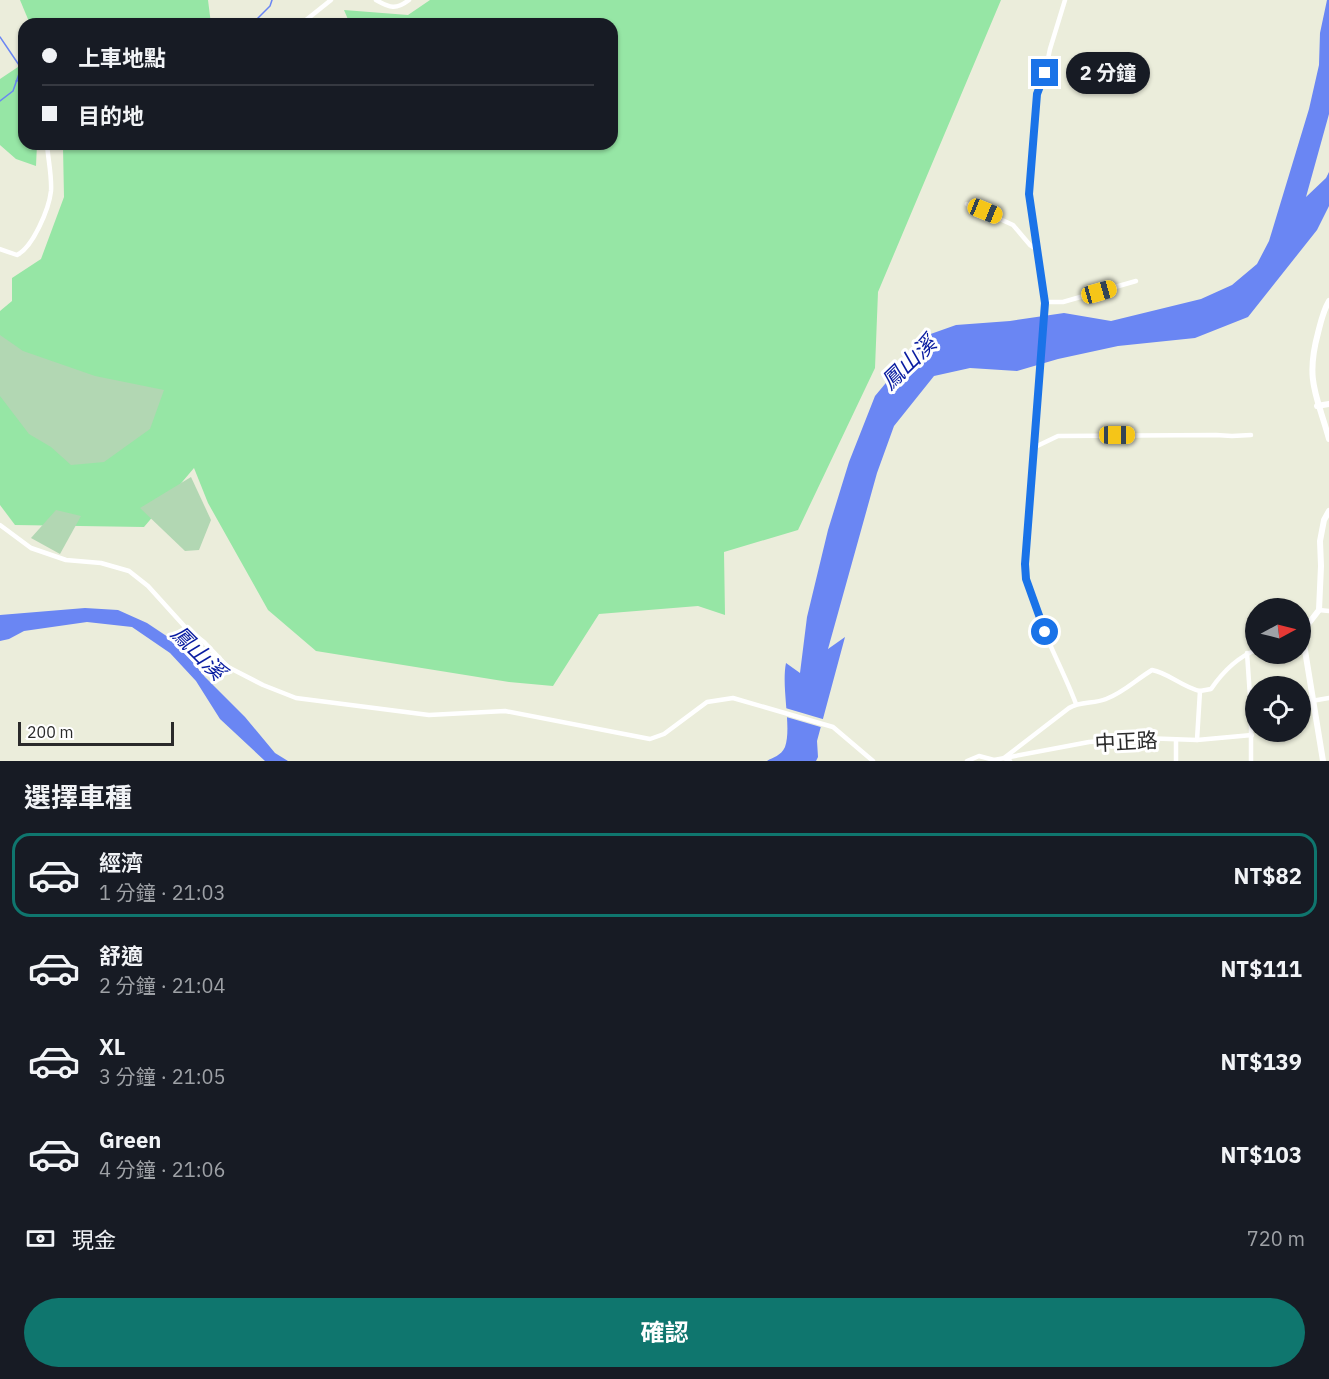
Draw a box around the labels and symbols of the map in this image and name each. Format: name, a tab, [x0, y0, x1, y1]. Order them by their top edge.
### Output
callout: 2 分鐘	[1066, 52, 1150, 94]
route end	[1031, 59, 1058, 86]
car	[965, 196, 1005, 226]
car	[1079, 278, 1119, 306]
water label: 鳳山溪	[874, 327, 944, 395]
car	[1099, 426, 1135, 444]
north arrow	[1245, 598, 1311, 664]
water label: 鳳山溪	[165, 618, 235, 688]
route start	[1031, 618, 1058, 645]
scale bar	[18, 719, 174, 746]
street label: 中正路	[1094, 725, 1158, 757]

